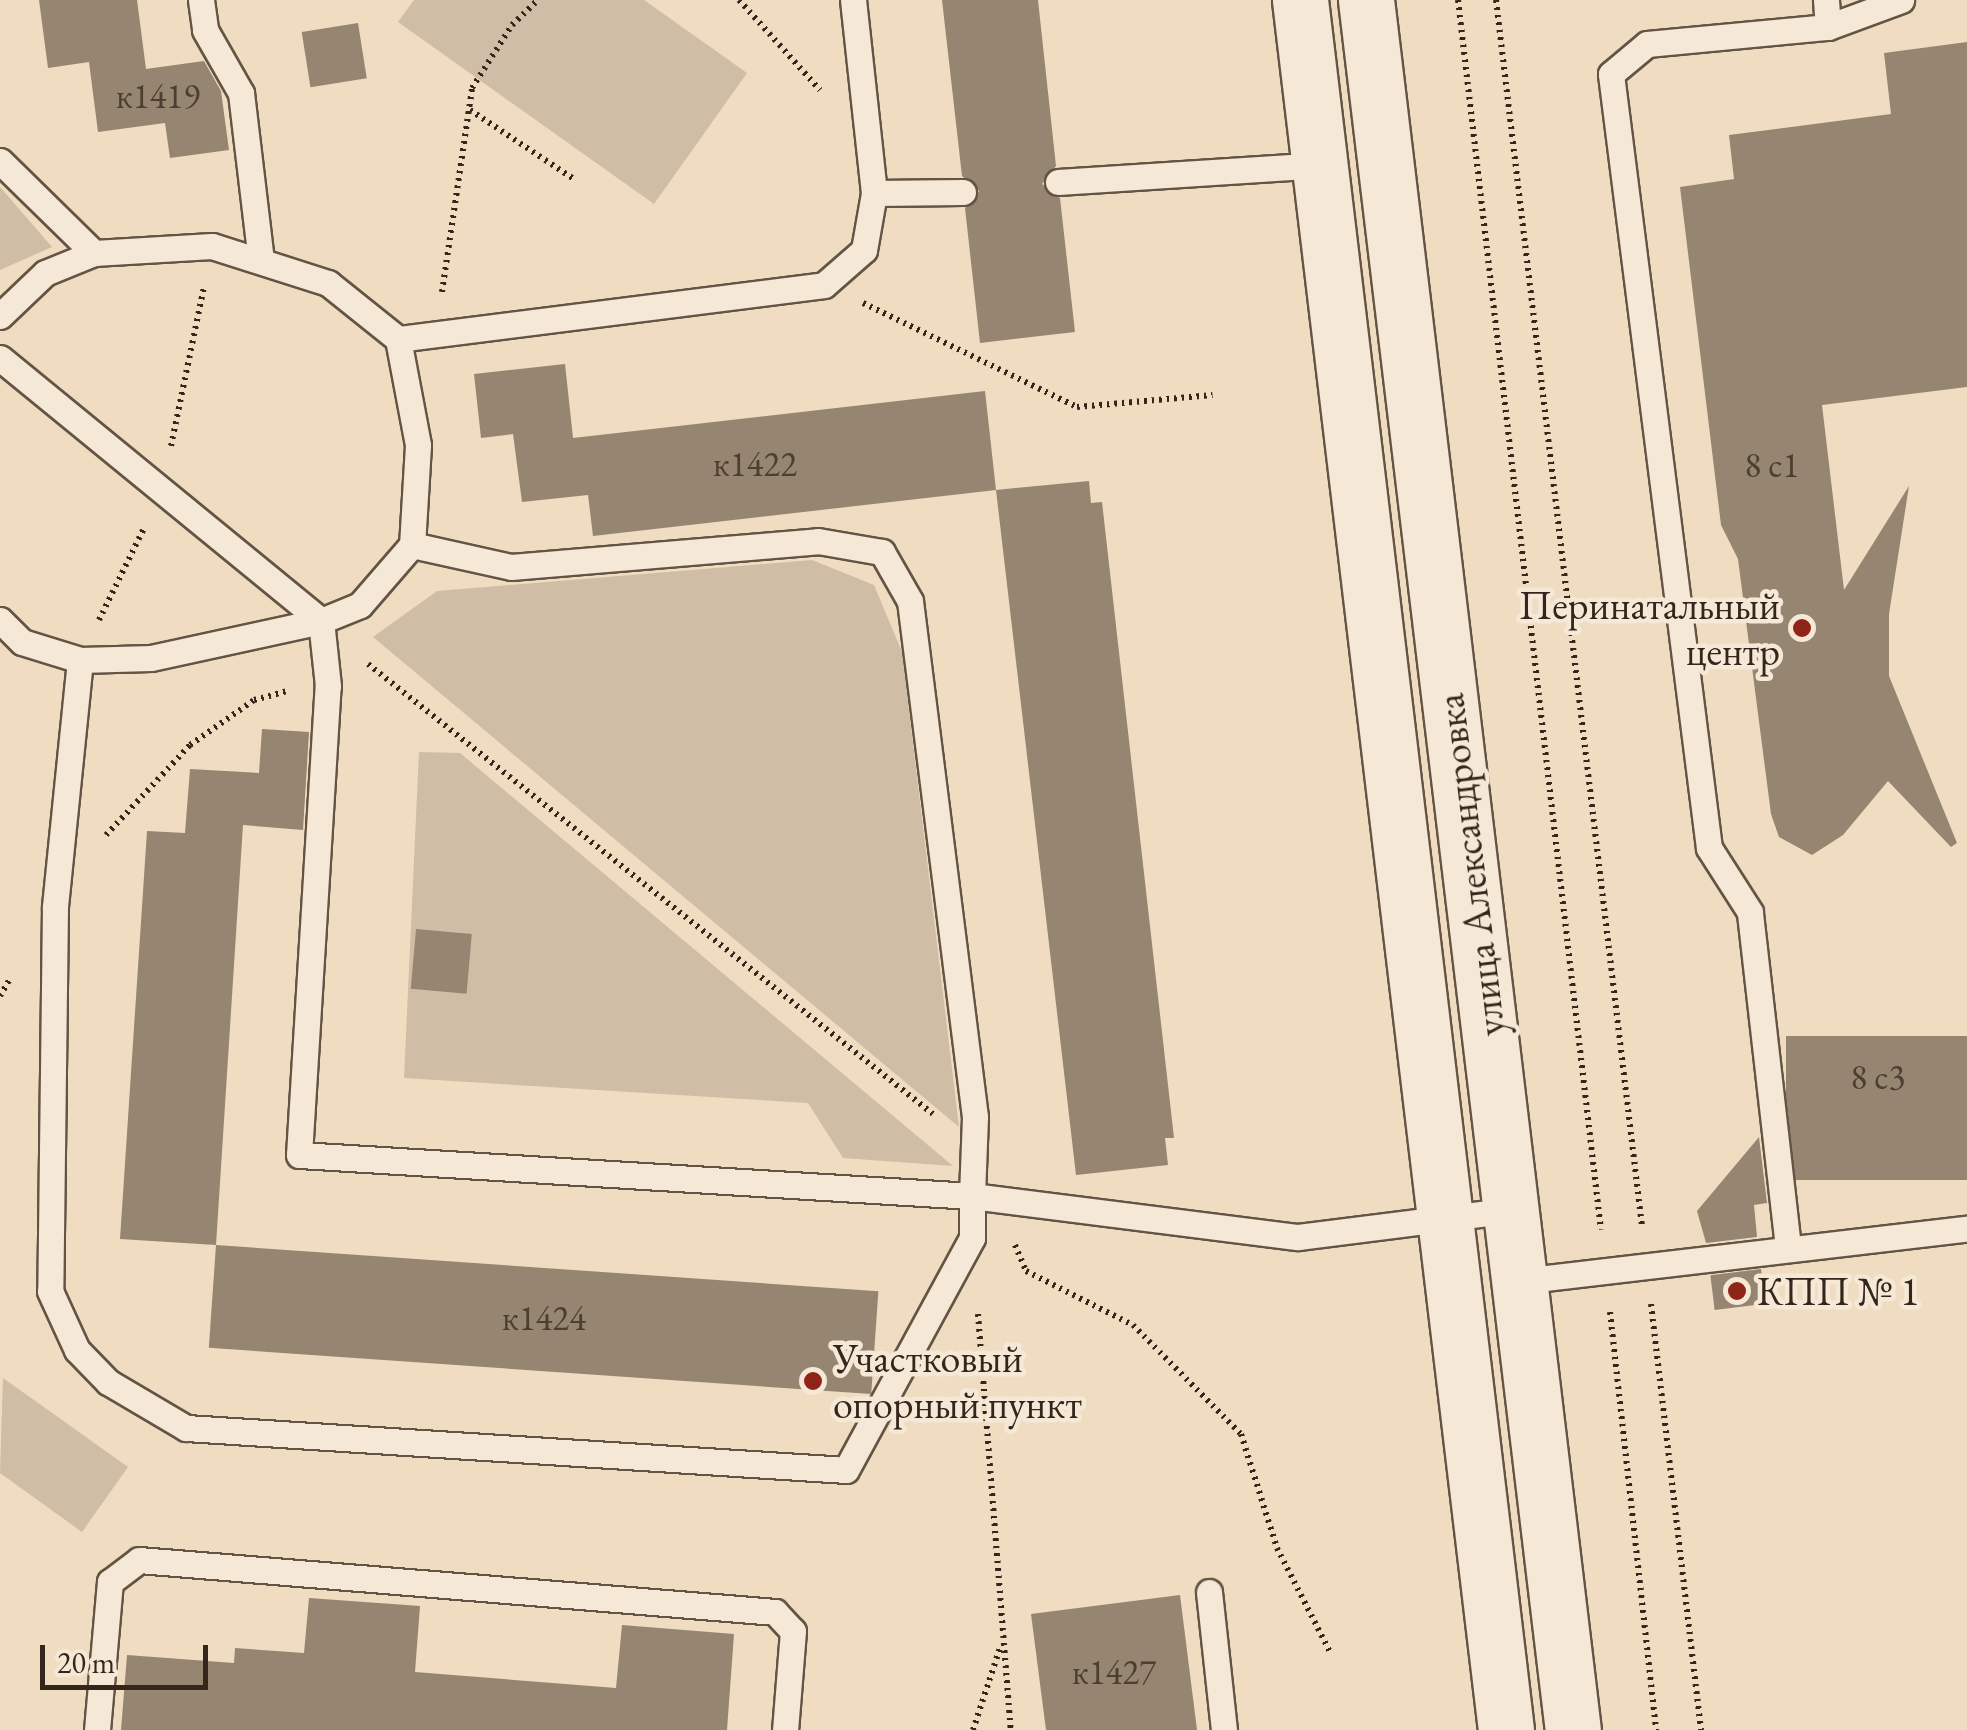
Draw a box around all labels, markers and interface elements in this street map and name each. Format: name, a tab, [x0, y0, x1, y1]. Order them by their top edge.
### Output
house number: к1419	[116, 75, 200, 117]
house number: к1422	[713, 443, 797, 485]
house number: 8 с1	[1745, 444, 1799, 486]
place label: Перинатальный центр	[1519, 581, 1780, 675]
marker: Перинатальный центр	[1789, 615, 1815, 641]
street label: улица Александровка	[1425, 691, 1515, 1039]
house number: 8 с3	[1851, 1056, 1905, 1098]
place label: КПП № 1	[1757, 1267, 1920, 1315]
marker: КПП № 1	[1726, 1280, 1748, 1302]
house number: к1424	[502, 1297, 586, 1339]
place label: Участковый опорный пункт	[833, 1334, 1082, 1428]
marker: Участковый опорный пункт	[802, 1370, 824, 1392]
scale bar	[45, 1625, 212, 1687]
text: 20 m	[57, 1643, 115, 1682]
house number: к1427	[1072, 1651, 1156, 1693]

